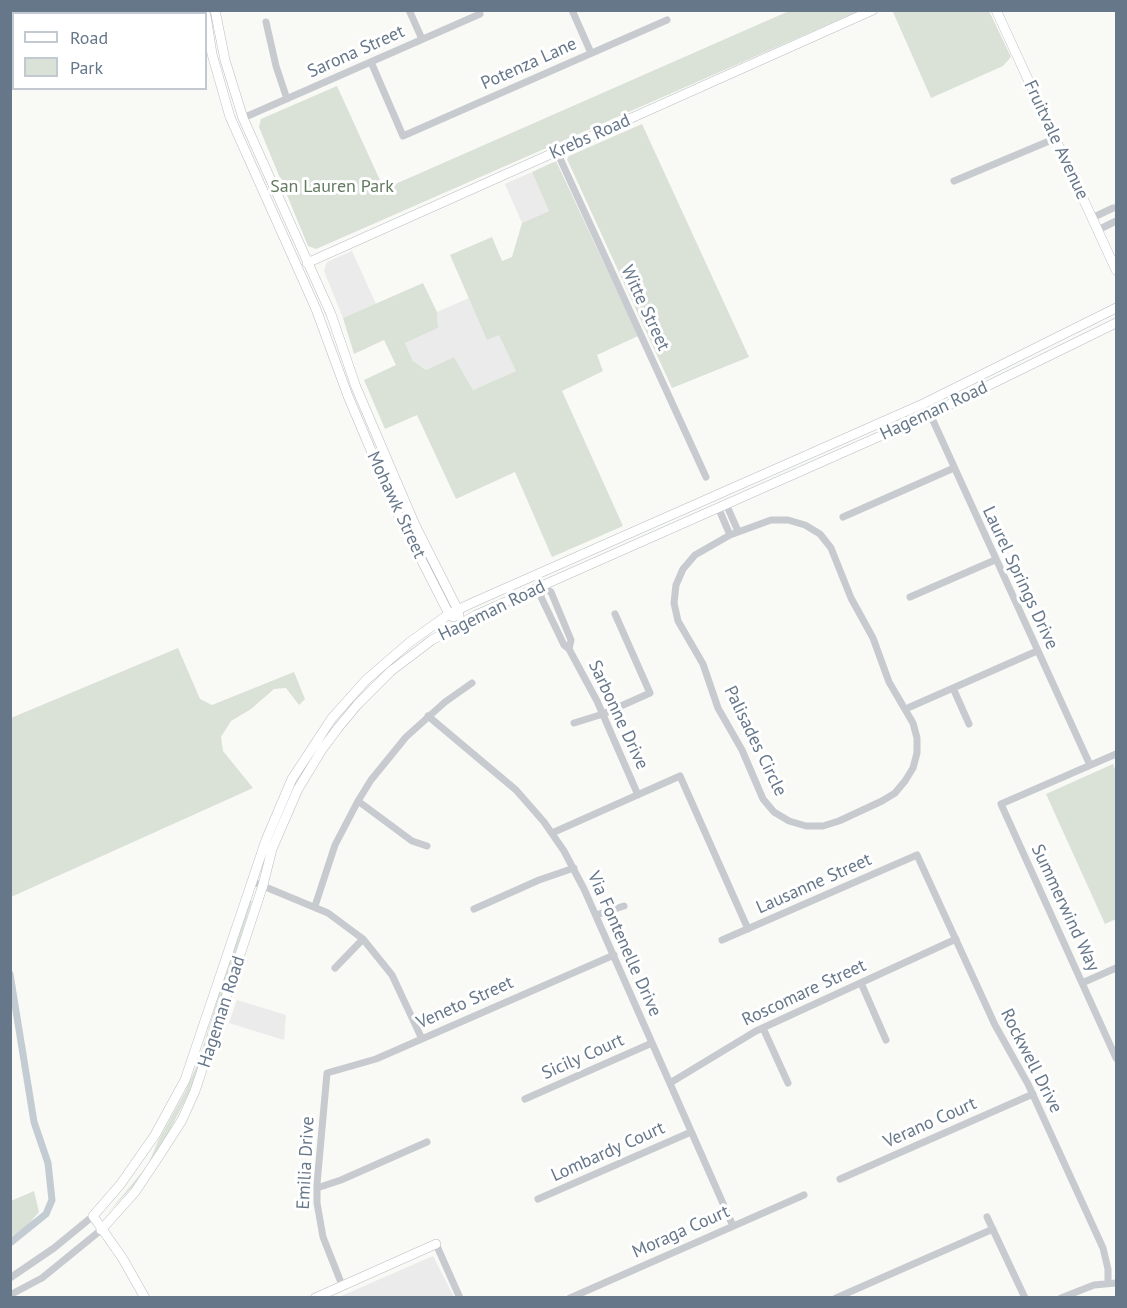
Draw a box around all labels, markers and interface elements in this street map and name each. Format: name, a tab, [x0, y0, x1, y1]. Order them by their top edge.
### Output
legend	[12, 12, 207, 90]
street label: Sarona Street	[304, 21, 408, 83]
text: Road	[70, 26, 108, 49]
street label: Potenza Lane	[478, 33, 580, 95]
text: Park	[70, 56, 103, 79]
street label: Fruitvale Avenue	[1019, 77, 1093, 203]
street label: Krebs Road	[546, 110, 634, 164]
park label: San Lauren Park	[270, 176, 394, 198]
street label: Witte Street	[616, 262, 674, 354]
street label: Hageman Road	[877, 377, 991, 445]
street label: Mohawk Street	[362, 448, 430, 562]
street label: Laurel Springs Drive	[977, 503, 1063, 653]
street label: Hageman Road	[435, 576, 549, 646]
street label: Sarbonne Drive	[583, 657, 653, 773]
street label: Palisades Circle	[719, 682, 791, 800]
street label: Summerwind Way	[1026, 841, 1104, 975]
street label: Lausanne Street	[753, 849, 875, 919]
street label: Via Fontenelle Drive	[582, 868, 666, 1020]
street label: Hageman Road	[194, 953, 250, 1071]
street label: Roscomare Street	[739, 955, 869, 1031]
street label: Veneto Street	[413, 972, 517, 1034]
street label: Rockwell Drive	[995, 1005, 1067, 1117]
street label: Sicily Court	[539, 1029, 627, 1085]
street label: Verano Court	[880, 1093, 980, 1153]
street label: Emilia Drive	[293, 1116, 319, 1210]
street label: Lombardy Court	[548, 1117, 668, 1187]
street label: Moraga Court	[629, 1201, 733, 1263]

